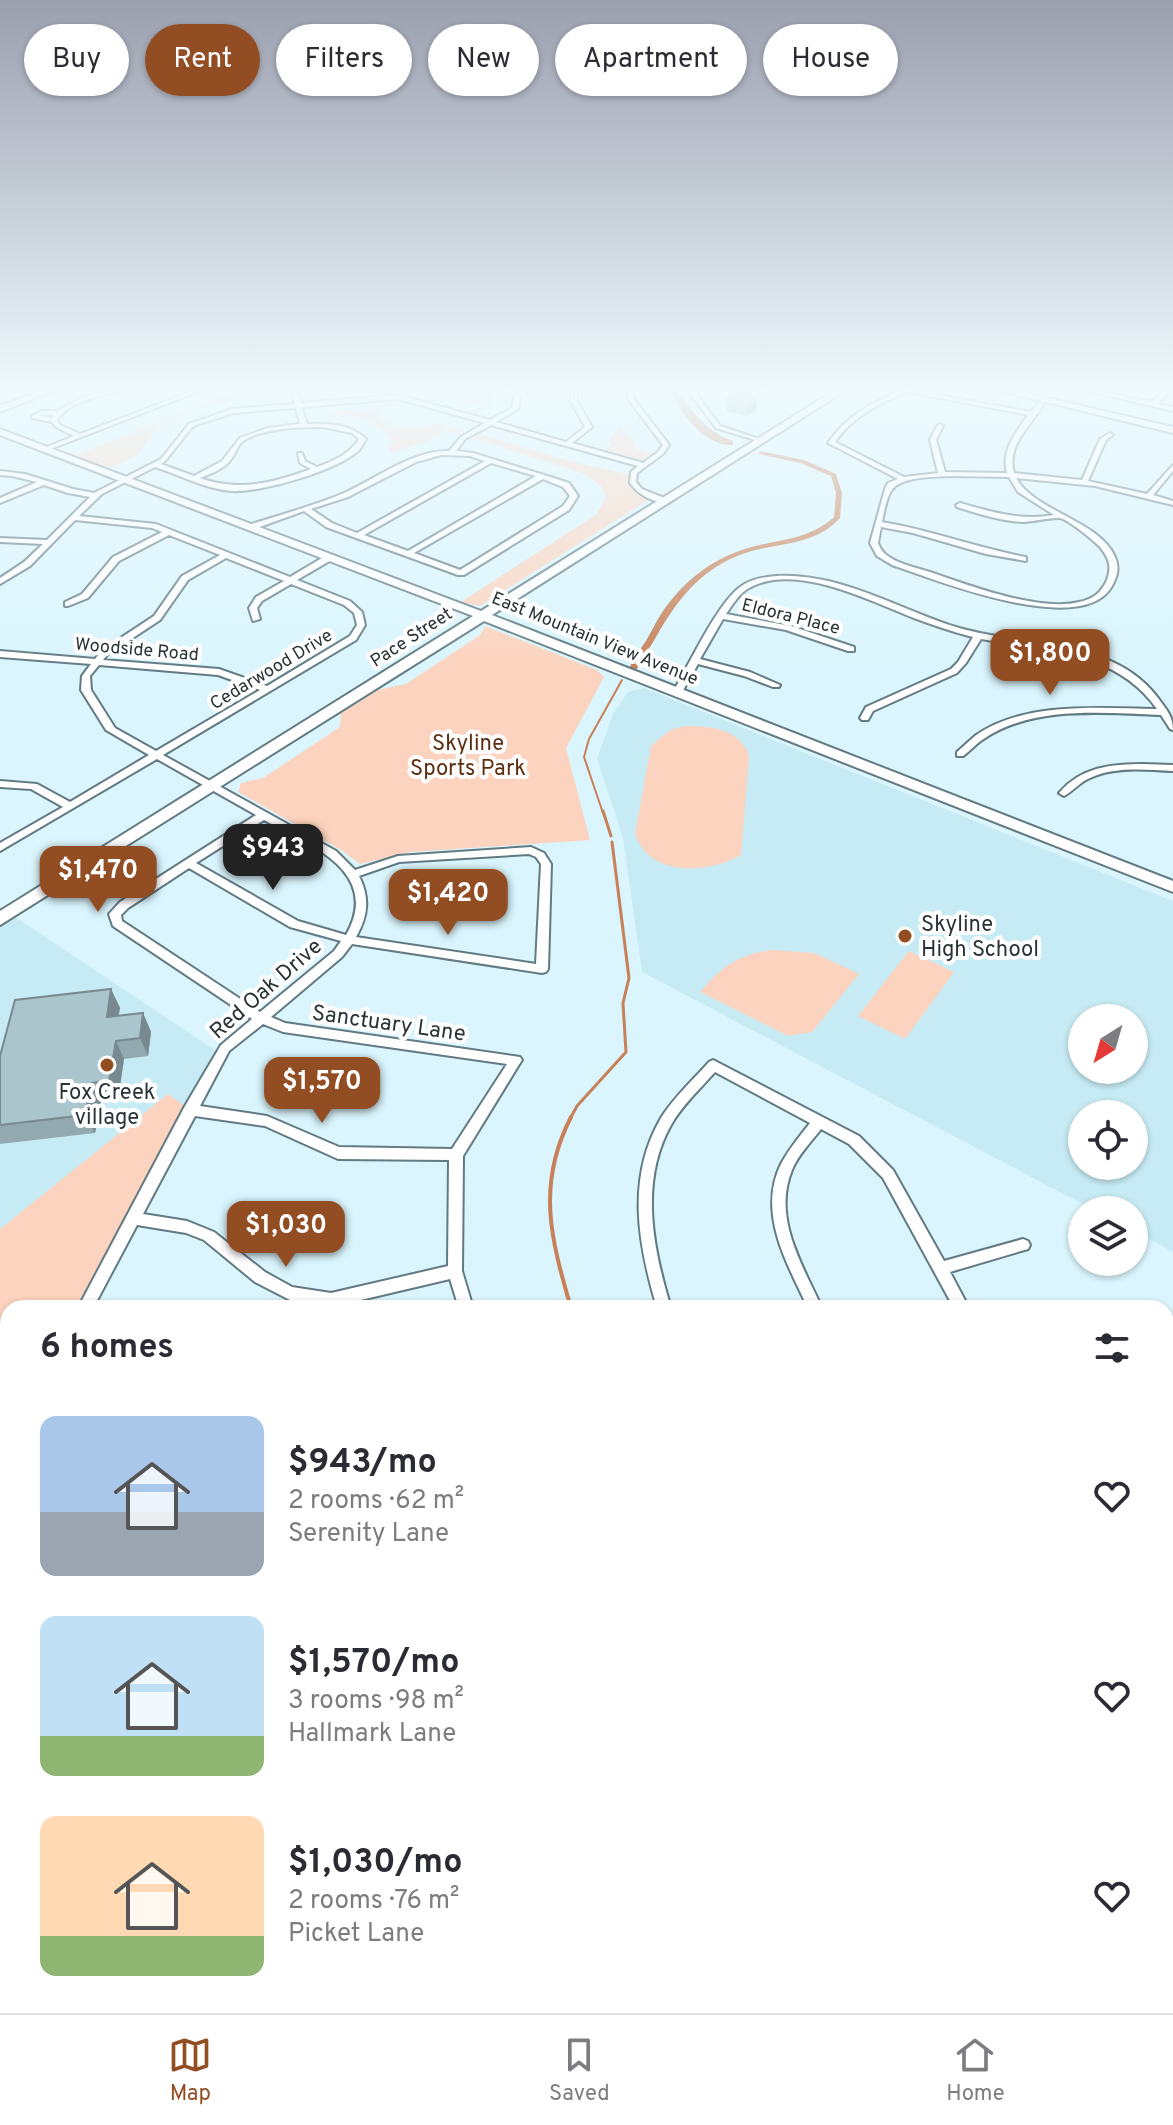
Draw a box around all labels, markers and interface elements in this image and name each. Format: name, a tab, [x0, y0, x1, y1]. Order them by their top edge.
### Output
chip: Buy	[24, 24, 129, 96]
chip: Rent	[145, 24, 260, 96]
chip: Filters	[276, 24, 412, 96]
chip: New	[428, 24, 539, 96]
chip: Apartment	[555, 24, 747, 96]
chip: House	[763, 24, 898, 96]
street label: East Mountain View Avenue	[488, 587, 701, 691]
street label: Eldora Place	[739, 594, 842, 641]
street label: Pace Street	[366, 603, 457, 673]
street label: Cedarwood Drive	[206, 625, 337, 716]
pin: $1,800	[985, 629, 1115, 697]
street label: Woodside Road	[74, 634, 200, 667]
text: $1,800	[1008, 638, 1092, 671]
park label: Skyline Sports Park	[410, 731, 526, 783]
pin: $943	[226, 824, 320, 892]
text: $943	[241, 833, 305, 866]
pin: $1,470	[33, 846, 163, 914]
text: $1,470	[58, 855, 138, 888]
pin: $1,420	[383, 869, 513, 937]
text: $1,420	[407, 878, 489, 911]
place label: Skyline High School	[921, 912, 1039, 964]
marker: Skyline High School	[896, 927, 914, 945]
street label: Red Oak Drive	[205, 934, 328, 1046]
street label: Sanctuary Lane	[310, 1000, 467, 1049]
north arrow	[1068, 1004, 1148, 1084]
map controls	[1068, 1004, 1148, 1276]
marker: Fox Creek village	[98, 1056, 116, 1074]
pin: $1,570	[257, 1057, 387, 1125]
text: $1,570	[282, 1066, 362, 1099]
place label: Fox Creek village	[59, 1080, 155, 1132]
button: locate	[1068, 1100, 1148, 1180]
button: layers	[1068, 1196, 1148, 1276]
pin: $1,030	[221, 1201, 351, 1269]
text: $1,030	[245, 1210, 327, 1243]
icon: filters	[1090, 1326, 1134, 1370]
text: 6 homes	[40, 1327, 174, 1370]
text: $943/mo	[288, 1442, 437, 1485]
icon: home	[104, 1448, 200, 1544]
icon: heart	[1090, 1474, 1134, 1518]
text: 2 rooms · 62 m²	[288, 1485, 464, 1518]
text: Serenity Lane	[288, 1518, 449, 1551]
text: $1,570/mo	[288, 1642, 459, 1685]
icon: home	[104, 1648, 200, 1744]
icon: heart	[1090, 1674, 1134, 1718]
text: 3 rooms · 98 m²	[288, 1685, 464, 1718]
text: Hallmark Lane	[288, 1718, 456, 1751]
text: $1,030/mo	[288, 1842, 463, 1885]
icon: home	[104, 1848, 200, 1944]
icon: heart	[1090, 1874, 1134, 1918]
text: 2 rooms · 76 m²	[288, 1885, 460, 1918]
text: Picket Lane	[288, 1918, 424, 1951]
tab: Map	[168, 2033, 212, 2108]
tab: Saved	[549, 2033, 610, 2108]
tab: Home	[946, 2033, 1005, 2108]

